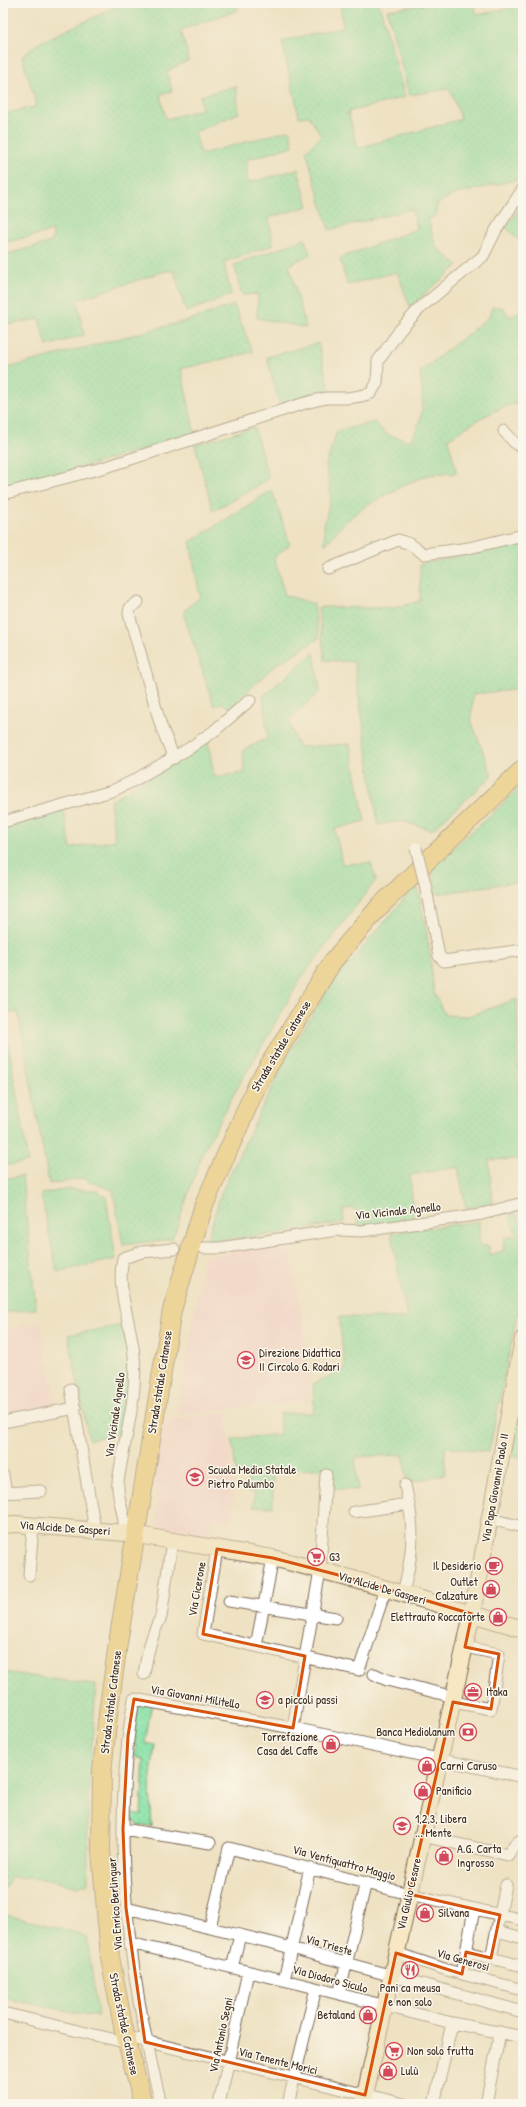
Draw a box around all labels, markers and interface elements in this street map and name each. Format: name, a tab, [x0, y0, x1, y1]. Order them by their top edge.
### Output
street label: Strada statale Catanese	[247, 997, 315, 1095]
street label: Via Vicinale Agnello	[354, 1198, 442, 1223]
street label: Strada statale Catanese	[143, 1329, 176, 1435]
place label: Direzione Didattica II Circolo G. Rodari	[259, 1344, 341, 1375]
school or university icon: Direzione Didattica II Circolo G. Rodari	[236, 1350, 256, 1370]
street label: Via Vicinale Agnello	[100, 1371, 129, 1459]
street label: Via Papa Giovanni Paolo II	[477, 1432, 512, 1544]
place label: Scuola Media Statale Pietro Palumbo	[208, 1461, 297, 1492]
school or university icon: Scuola Media Statale Pietro Palumbo	[185, 1467, 205, 1487]
street label: Via Alcide De Gasperi	[19, 1516, 111, 1539]
supermarket icon: G3	[306, 1547, 326, 1567]
place label: G3	[329, 1548, 340, 1565]
cafe icon: Il Desiderio	[484, 1556, 504, 1576]
place label: Il Desiderio	[433, 1557, 481, 1574]
street label: Via Cicerone	[183, 1560, 210, 1618]
street label: Via Alcide De Gasperi	[336, 1567, 428, 1608]
place label: Outlet Calzature	[435, 1573, 479, 1604]
shop icon: Outlet Calzature	[481, 1579, 501, 1599]
shop icon: Elettrauto Roccaforte	[488, 1607, 508, 1627]
place label: Elettrauto Roccaforte	[391, 1608, 485, 1625]
street label: Strada statale Catanese	[96, 1649, 125, 1755]
street label: Via Giovanni Militello	[149, 1680, 241, 1713]
office icon: Itaka	[463, 1682, 483, 1702]
place label: Itaka	[486, 1683, 508, 1700]
school or university icon: a piccoli passi	[255, 1690, 275, 1710]
place label: a piccoli passi	[278, 1691, 338, 1708]
bank icon: Banca Mediolanum	[458, 1722, 478, 1742]
place label: Banca Mediolanum	[376, 1723, 455, 1740]
place label: Torrefazione Casa del Caffe	[257, 1728, 318, 1759]
shop icon: Torrefazione Casa del Caffe	[321, 1734, 341, 1754]
shop icon: Carni Caruso	[417, 1756, 437, 1776]
place label: Carni Caruso	[440, 1757, 497, 1774]
shop icon: Panificio	[413, 1781, 433, 1801]
place label: Panificio	[436, 1782, 472, 1799]
place label: 1,2,3, Libera ... Mente	[415, 1810, 467, 1841]
school or university icon: 1,2,3, Libera ... Mente	[392, 1816, 412, 1836]
place label: A.G. Carta Ingrosso	[457, 1840, 502, 1871]
street label: Via Ventiquattro Maggio	[291, 1841, 398, 1885]
shop icon: A.G. Carta Ingrosso	[434, 1846, 454, 1866]
street label: Via Enrico Berlinguer	[103, 1856, 126, 1951]
street label: Via Giulio Cesare	[392, 1856, 425, 1932]
shop icon: Silvana	[415, 1903, 435, 1923]
place label: Silvana	[438, 1904, 469, 1921]
street label: Via Trieste	[304, 1930, 355, 1959]
street label: Via Generosi	[435, 1944, 492, 1975]
street label: Via Diodoro Siculo	[290, 1960, 370, 1997]
restaurant icon: Pani ca meusa e non solo	[400, 1960, 420, 1980]
street label: Strada statale Catanese	[105, 1971, 144, 2077]
place label: Pani ca meusa e non solo	[380, 1979, 441, 2010]
street label: Via Antonio Segni	[204, 1996, 237, 2074]
shop icon: Betaland	[358, 2005, 378, 2025]
place label: Betaland	[317, 2006, 355, 2023]
supermarket icon: Non solo frutta	[384, 2041, 404, 2061]
street label: Via Tenente Morici	[237, 2042, 320, 2079]
place label: Non solo frutta	[407, 2042, 474, 2059]
shop icon: Lulù	[378, 2061, 398, 2081]
place label: Lulù	[401, 2062, 418, 2079]

